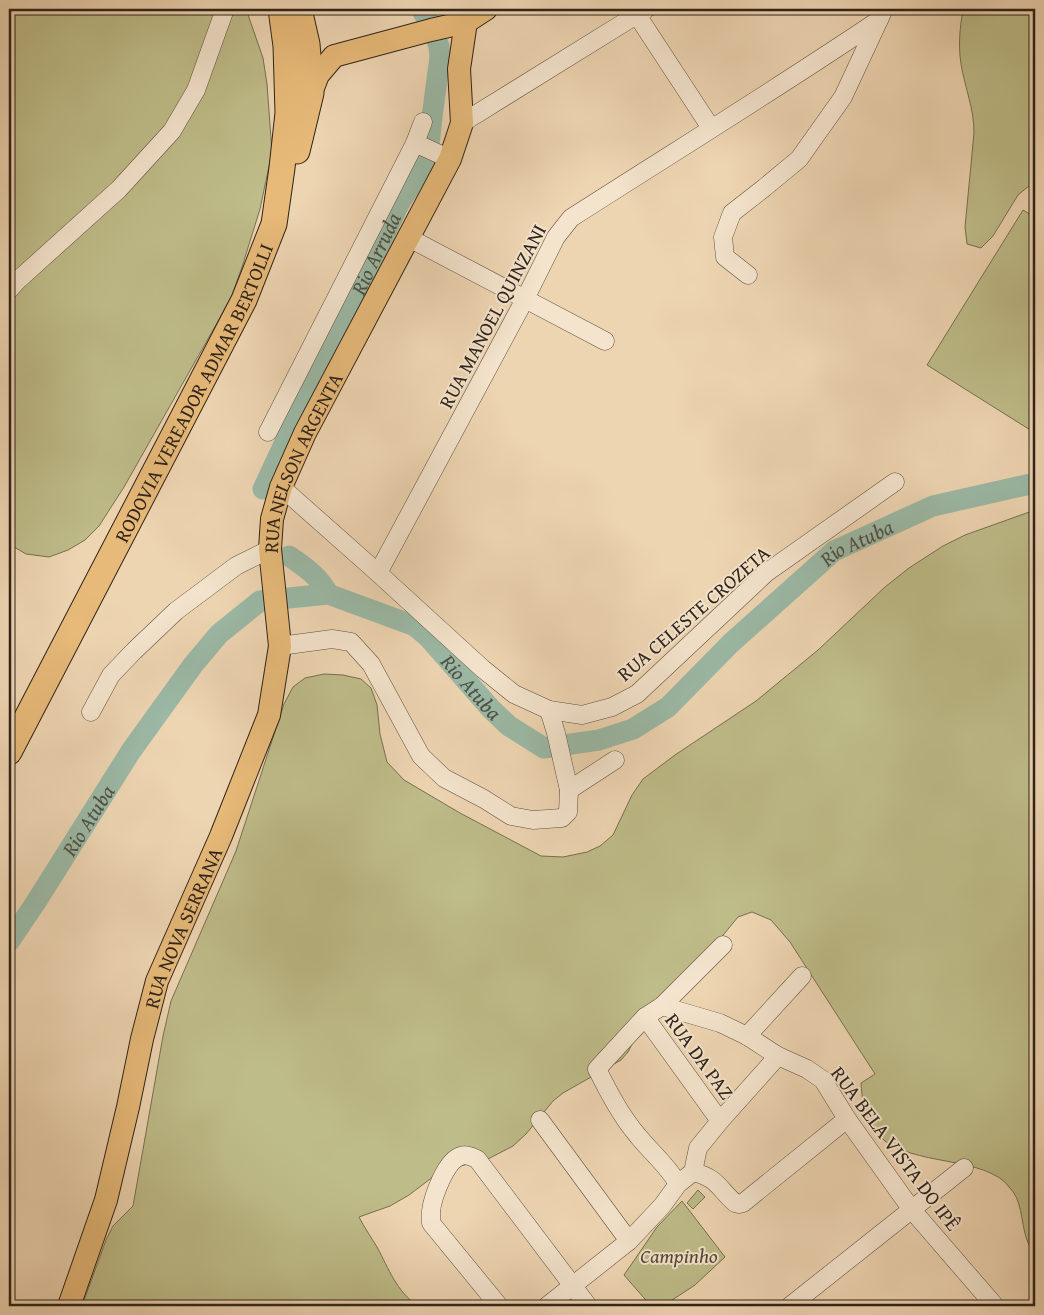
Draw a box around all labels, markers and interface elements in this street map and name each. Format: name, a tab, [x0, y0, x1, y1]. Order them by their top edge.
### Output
water label: Rio Arruda	[342, 207, 408, 301]
street label: RUA MANOEL QUINZANI	[431, 219, 553, 413]
street label: RODOVIA VEREADOR ADMAR BERTOLLI	[106, 239, 280, 547]
street label: RUA NELSON ARGENTA	[255, 367, 349, 554]
water label: Rio Atuba	[811, 511, 898, 574]
street label: RUA CELESTE CROZETA	[610, 538, 776, 688]
water label: Rio Atuba	[433, 646, 509, 727]
water label: Rio Atuba	[53, 778, 122, 863]
street label: RUA NOVA SERRANA	[136, 842, 229, 1011]
street label: RUA DA PAZ	[659, 1007, 741, 1105]
street label: RUA BELA VISTA DO IPÊ	[824, 1060, 968, 1236]
park label: Campinho	[640, 1241, 718, 1270]

